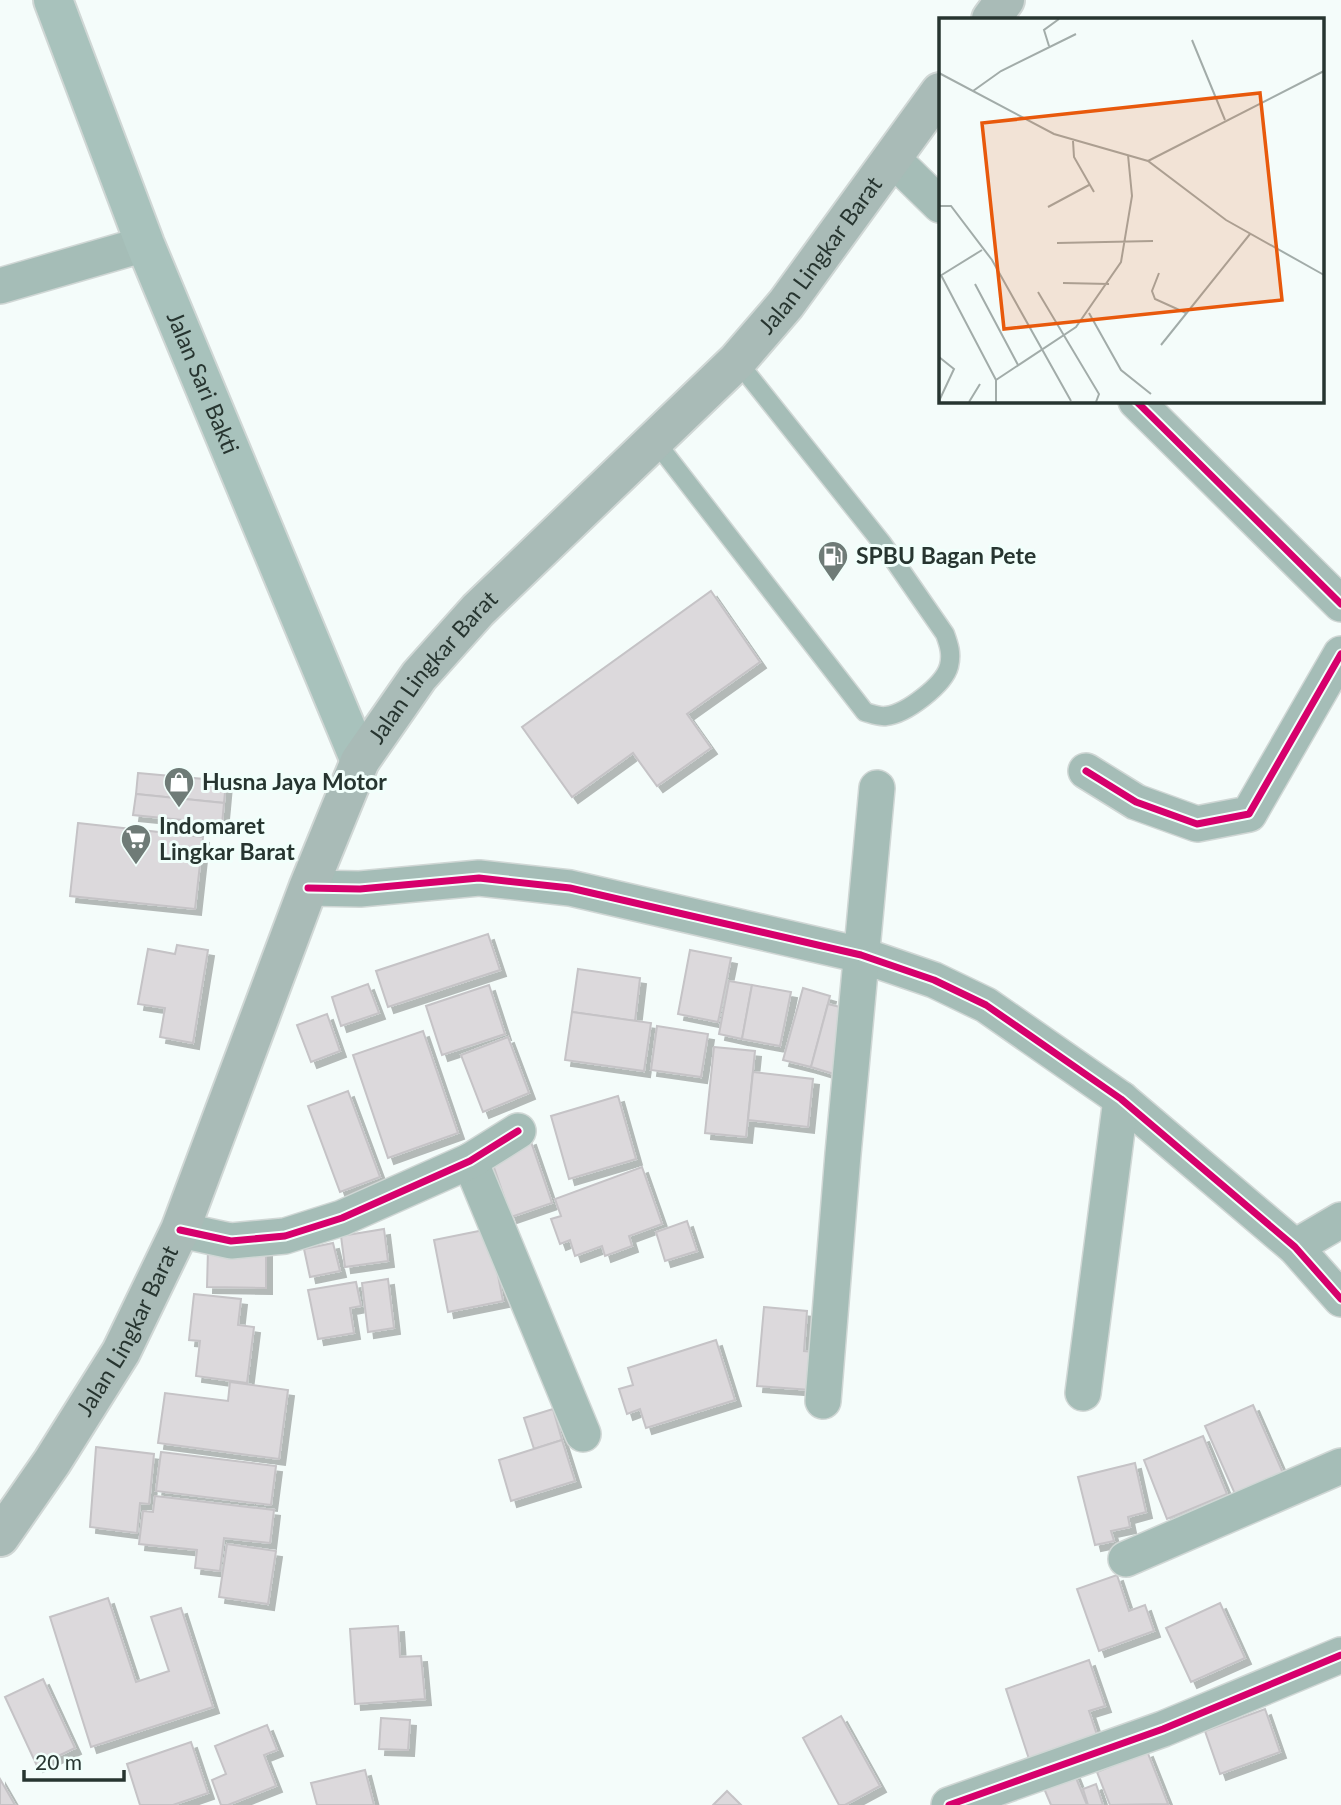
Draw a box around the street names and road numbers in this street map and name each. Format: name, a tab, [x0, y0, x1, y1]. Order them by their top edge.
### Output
street label: Jalan Lingkar Barat	[752, 170, 888, 339]
street label: Jalan Sari Bakti	[162, 307, 246, 458]
street label: Jalan Lingkar Barat	[362, 584, 503, 748]
street label: Jalan Lingkar Barat	[70, 1240, 184, 1421]

